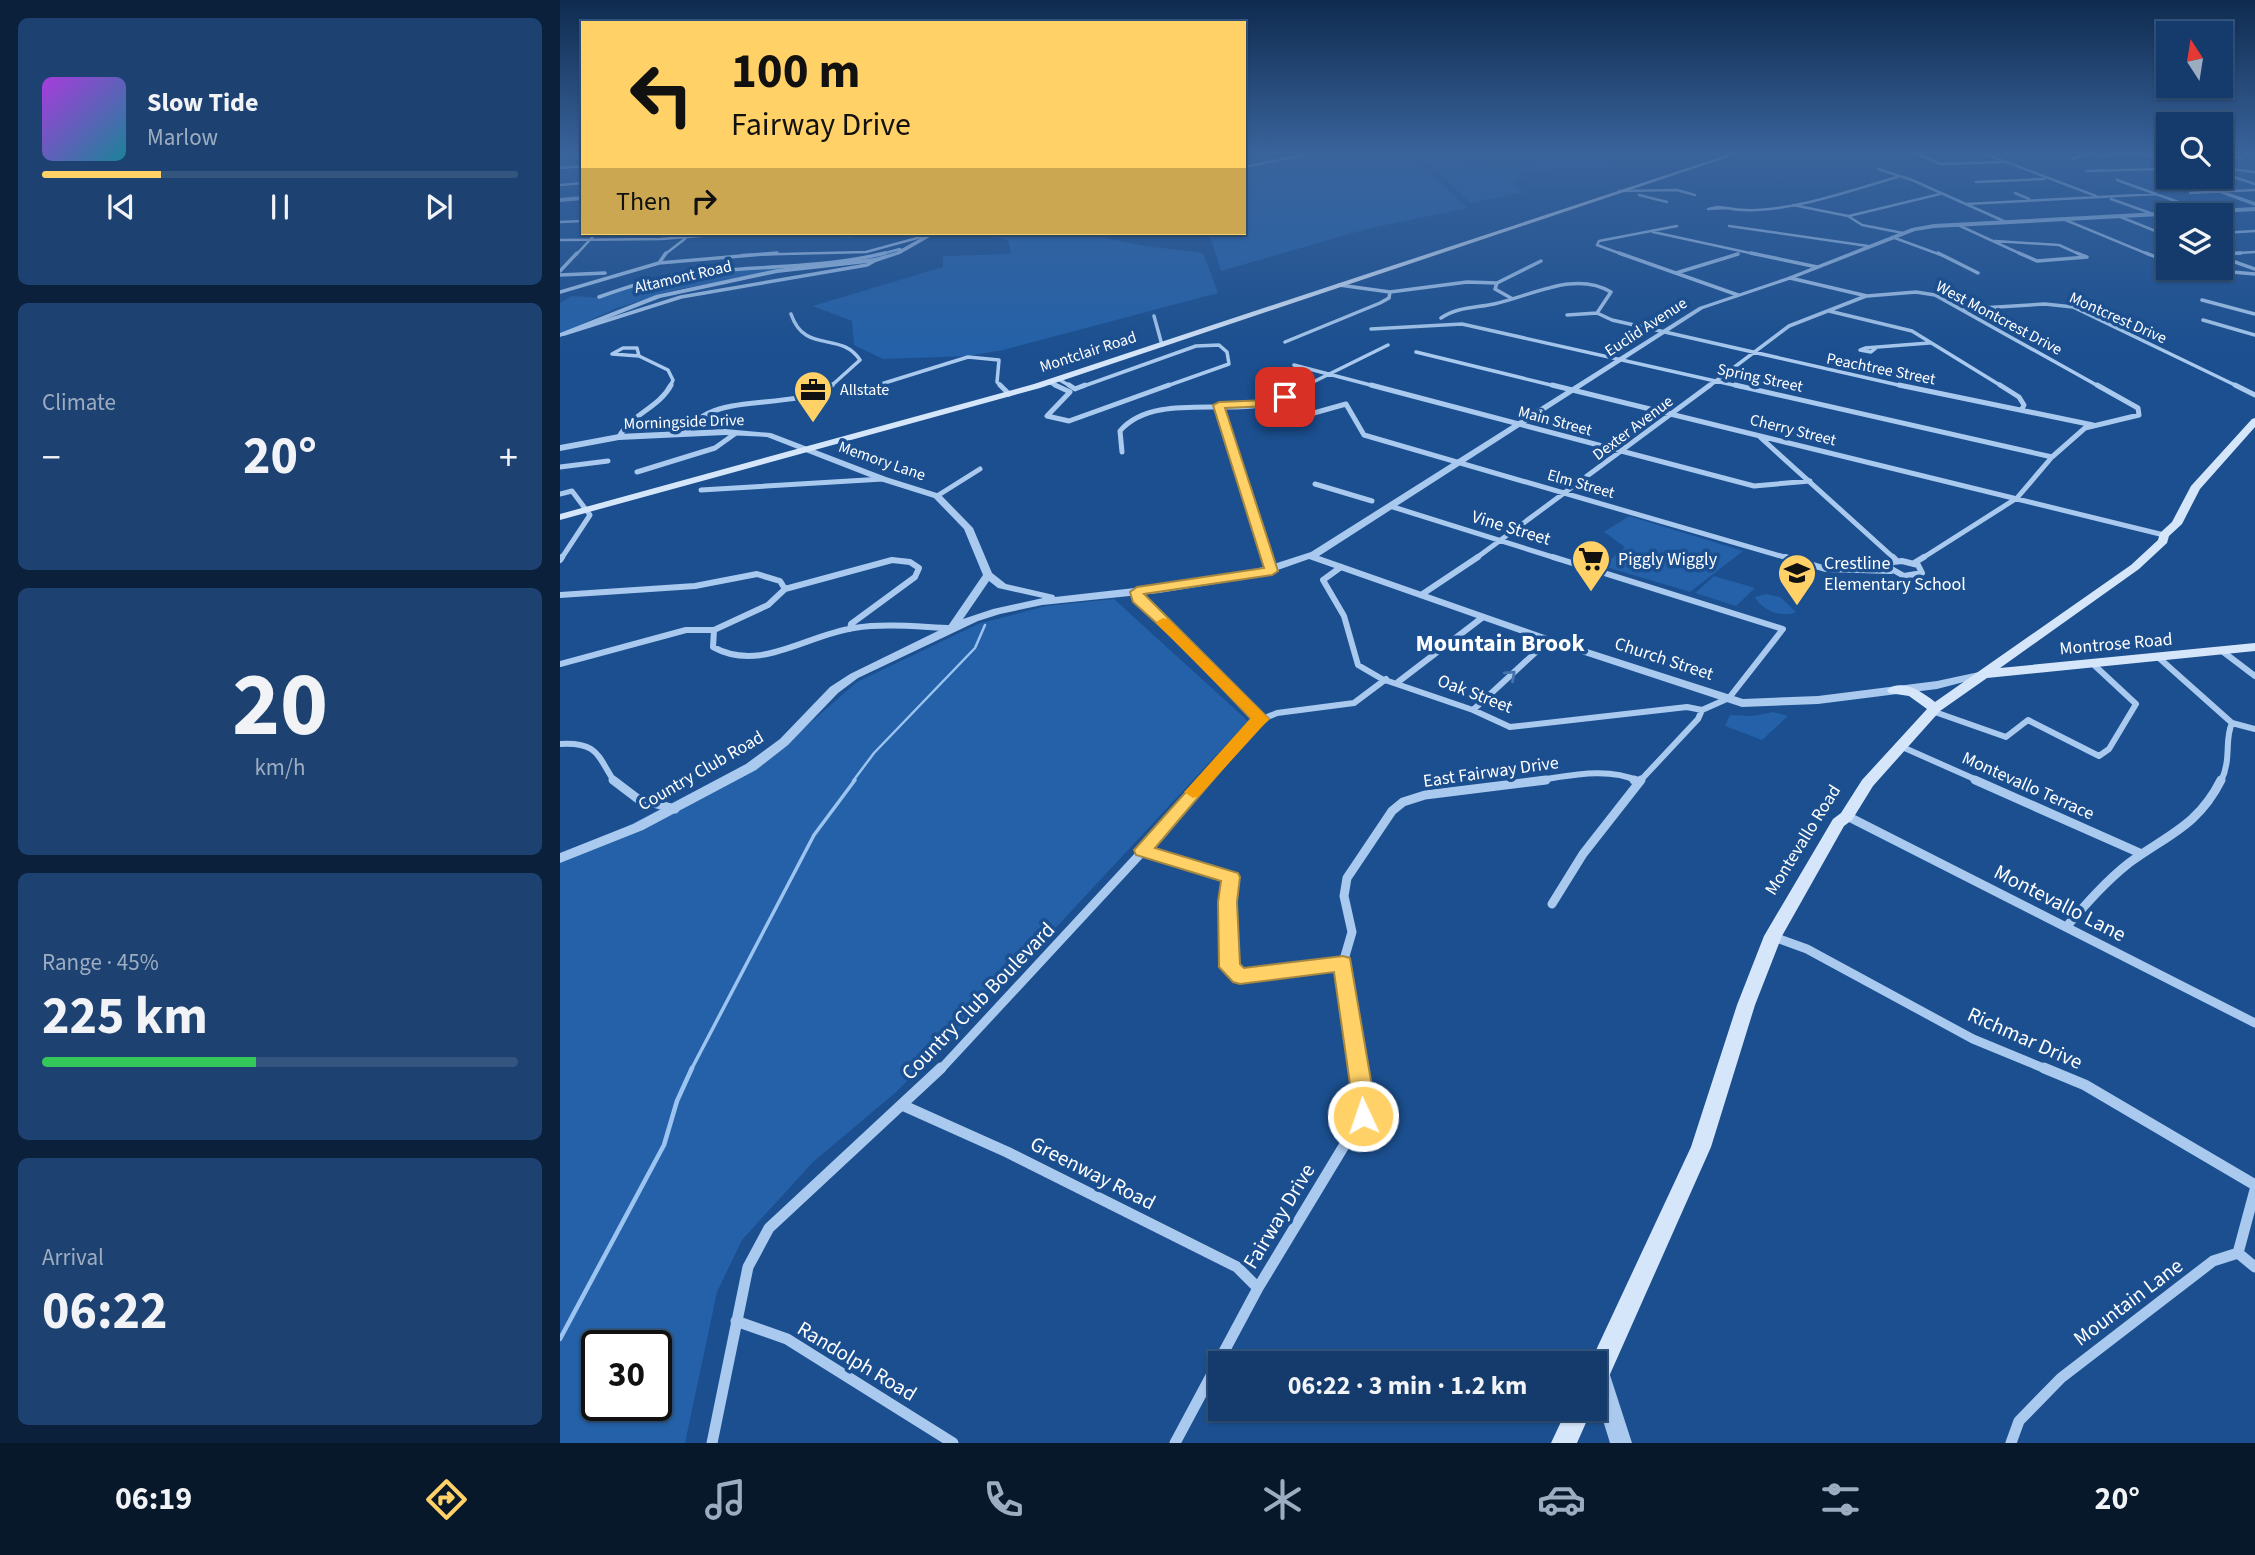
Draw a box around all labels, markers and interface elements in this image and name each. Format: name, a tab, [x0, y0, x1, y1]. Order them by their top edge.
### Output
north arrow	[2156, 21, 2233, 98]
map controls	[2156, 21, 2233, 280]
text: 100 m	[731, 37, 860, 107]
icon: left	[616, 49, 707, 140]
text: Slow Tide	[147, 84, 258, 121]
text: Fairway Drive	[731, 102, 911, 148]
button: search	[2156, 112, 2233, 189]
text: Marlow	[147, 121, 218, 154]
icon: right	[685, 182, 723, 220]
text: Then	[616, 183, 671, 220]
icon: previous	[102, 188, 140, 226]
icon: pause	[261, 188, 299, 226]
icon: next	[420, 188, 458, 226]
button: layers	[2156, 203, 2233, 280]
street label: Altamont Road	[632, 255, 734, 299]
street label: West Montcrest Drive	[1932, 275, 2066, 361]
street label: Montcrest Drive	[2066, 287, 2170, 349]
street label: Euclid Avenue	[1601, 292, 1691, 362]
street label: Montclair Road	[1037, 326, 1139, 378]
street label: Peachtree Street	[1825, 348, 1938, 390]
street label: Spring Street	[1715, 358, 1805, 398]
pin	[1255, 367, 1315, 427]
office icon: Allstate	[792, 369, 834, 424]
icon: arrive	[1266, 378, 1304, 416]
place label: Allstate	[840, 379, 889, 401]
text: Climate	[42, 386, 116, 419]
street label: Dexter Avenue	[1588, 390, 1678, 466]
street label: Main Street	[1516, 401, 1595, 442]
street label: Morningside Drive	[623, 409, 745, 435]
street label: Cherry Street	[1748, 409, 1839, 451]
text: 20°	[243, 420, 317, 494]
text: −	[42, 431, 61, 485]
text: +	[499, 431, 518, 485]
street label: Memory Lane	[836, 436, 928, 486]
street label: Elm Street	[1545, 464, 1618, 504]
street label: Vine Street	[1469, 504, 1553, 552]
supermarket icon: Piggly Wiggly	[1570, 538, 1612, 593]
place label: Piggly Wiggly	[1618, 547, 1718, 572]
place label: Crestline Elementary School	[1824, 551, 1966, 597]
school or university icon: Crestline Elementary School	[1776, 552, 1818, 607]
district label: Mountain Brook	[1415, 626, 1585, 661]
street label: Montrose Road	[2058, 627, 2174, 661]
street label: Church Street	[1611, 631, 1717, 687]
text: 20	[232, 641, 328, 770]
street label: Oak Street	[1434, 668, 1516, 720]
one-way arrow	[1503, 671, 1516, 683]
street label: Country Club Road	[634, 725, 768, 817]
street label: Montevallo Terrace	[1958, 746, 2098, 826]
street label: East Fairway Drive	[1422, 750, 1560, 794]
text: km/h	[254, 751, 306, 784]
street label: Montevallo Road	[1759, 780, 1847, 900]
street label: Montevallo Lane	[1989, 857, 2131, 949]
street label: Country Club Boulevard	[894, 915, 1062, 1087]
text: Range · 45%	[42, 946, 159, 979]
text: 225 km	[42, 980, 208, 1054]
street label: Richmar Drive	[1963, 999, 2087, 1077]
position arrow	[1326, 1079, 1400, 1153]
street label: Greenway Road	[1025, 1129, 1161, 1217]
street label: Fairway Drive	[1236, 1158, 1322, 1274]
text: Arrival	[42, 1241, 104, 1274]
street label: Mountain Lane	[2067, 1251, 2189, 1353]
text: 06:22	[42, 1275, 167, 1349]
street label: Randolph Road	[792, 1313, 922, 1409]
speed limit sign: 30	[581, 1330, 672, 1421]
text: 06:22 · 3 min · 1.2 km	[1288, 1367, 1527, 1404]
icon: directions	[422, 1475, 471, 1524]
icon: music	[701, 1475, 750, 1524]
icon: phone	[979, 1475, 1028, 1524]
icon: climate	[1258, 1475, 1307, 1524]
icon: car	[1537, 1475, 1586, 1524]
icon: filters	[1816, 1475, 1865, 1524]
text: 06:19	[115, 1476, 192, 1522]
text: 20°	[2095, 1476, 2140, 1522]

